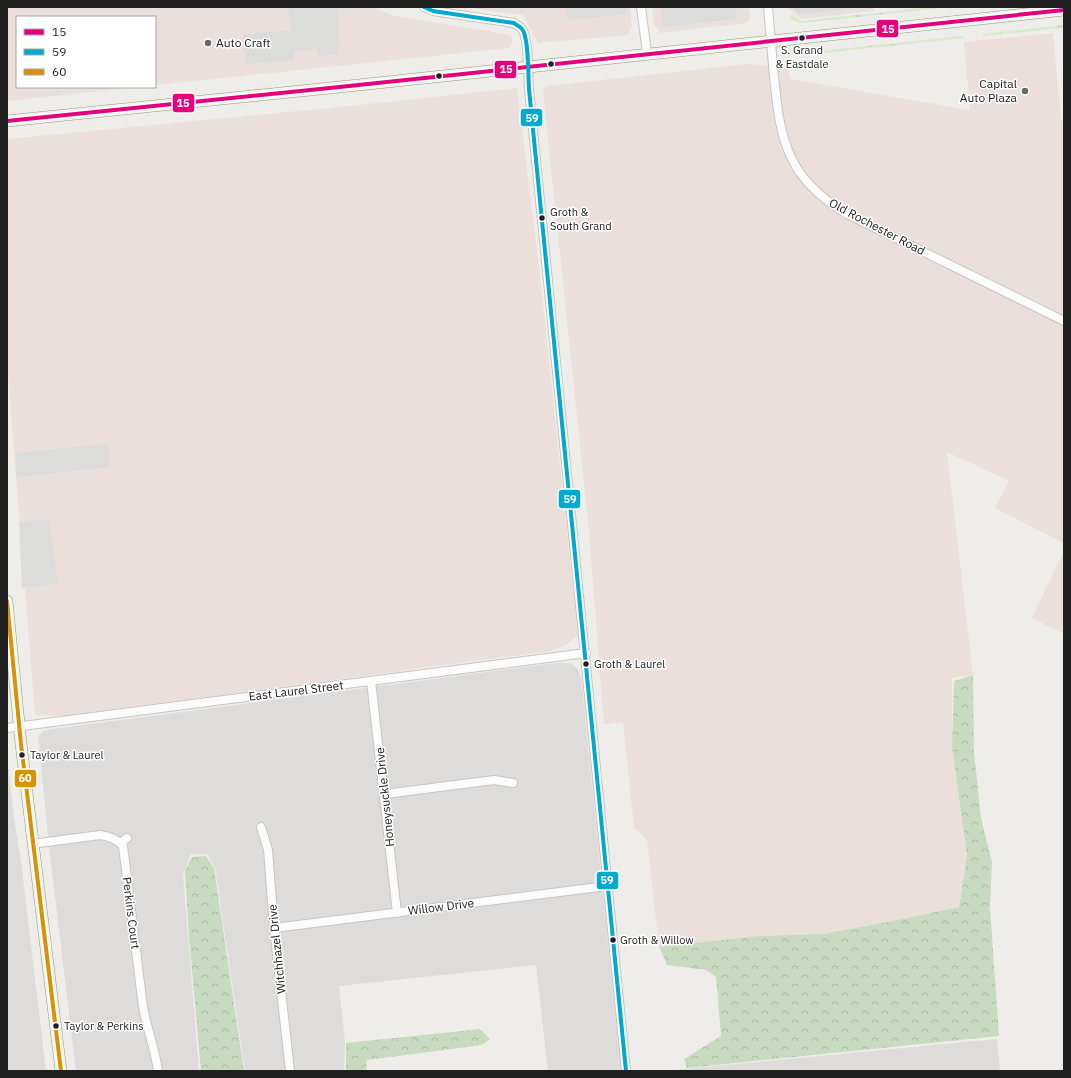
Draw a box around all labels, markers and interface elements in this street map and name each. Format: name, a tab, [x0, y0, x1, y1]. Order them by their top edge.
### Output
legend	[16, 16, 156, 88]
line badge: 15	[876, 19, 899, 38]
text: 15	[881, 22, 895, 36]
text: 15	[52, 24, 66, 39]
marker: S. Grand & Eastdale	[797, 33, 807, 43]
place label: Auto Craft	[216, 35, 271, 50]
marker: Auto Craft	[203, 38, 213, 48]
place label: S. Grand & Eastdale	[776, 43, 828, 71]
text: 59	[52, 44, 66, 59]
unlabelled marker	[546, 59, 556, 69]
line badge: 15	[494, 60, 517, 79]
text: 15	[499, 62, 513, 76]
text: 60	[52, 64, 66, 79]
unlabelled marker	[434, 71, 444, 81]
place label: Capital Auto Plaza	[960, 76, 1018, 105]
marker: Capital Auto Plaza	[1020, 86, 1030, 96]
line badge: 15	[172, 93, 195, 113]
text: 15	[176, 96, 190, 110]
line badge: 59	[520, 108, 543, 127]
text: 59	[525, 111, 539, 125]
street label: Old Rochester Road	[827, 195, 928, 258]
place label: Groth & South Grand	[550, 205, 612, 233]
marker: Groth & South Grand	[537, 213, 547, 223]
line badge: 59	[558, 489, 581, 509]
text: 59	[563, 492, 577, 506]
place label: Groth & Laurel	[594, 657, 665, 671]
marker: Groth & Laurel	[581, 659, 591, 669]
street label: East Laurel Street	[248, 677, 344, 704]
street label: Honeysuckle Drive	[372, 746, 397, 848]
place label: Taylor & Laurel	[30, 748, 103, 762]
marker: Taylor & Laurel	[17, 750, 27, 760]
line badge: 60	[14, 769, 37, 788]
text: 60	[18, 771, 32, 785]
line badge: 59	[596, 871, 619, 890]
text: 59	[600, 873, 614, 887]
street label: Perkins Court	[120, 876, 143, 950]
street label: Willow Drive	[407, 895, 475, 918]
street label: Witchhazel Drive	[264, 903, 289, 995]
place label: Groth & Willow	[620, 933, 694, 947]
marker: Groth & Willow	[608, 935, 618, 945]
place label: Taylor & Perkins	[64, 1019, 144, 1033]
marker: Taylor & Perkins	[51, 1021, 61, 1031]

